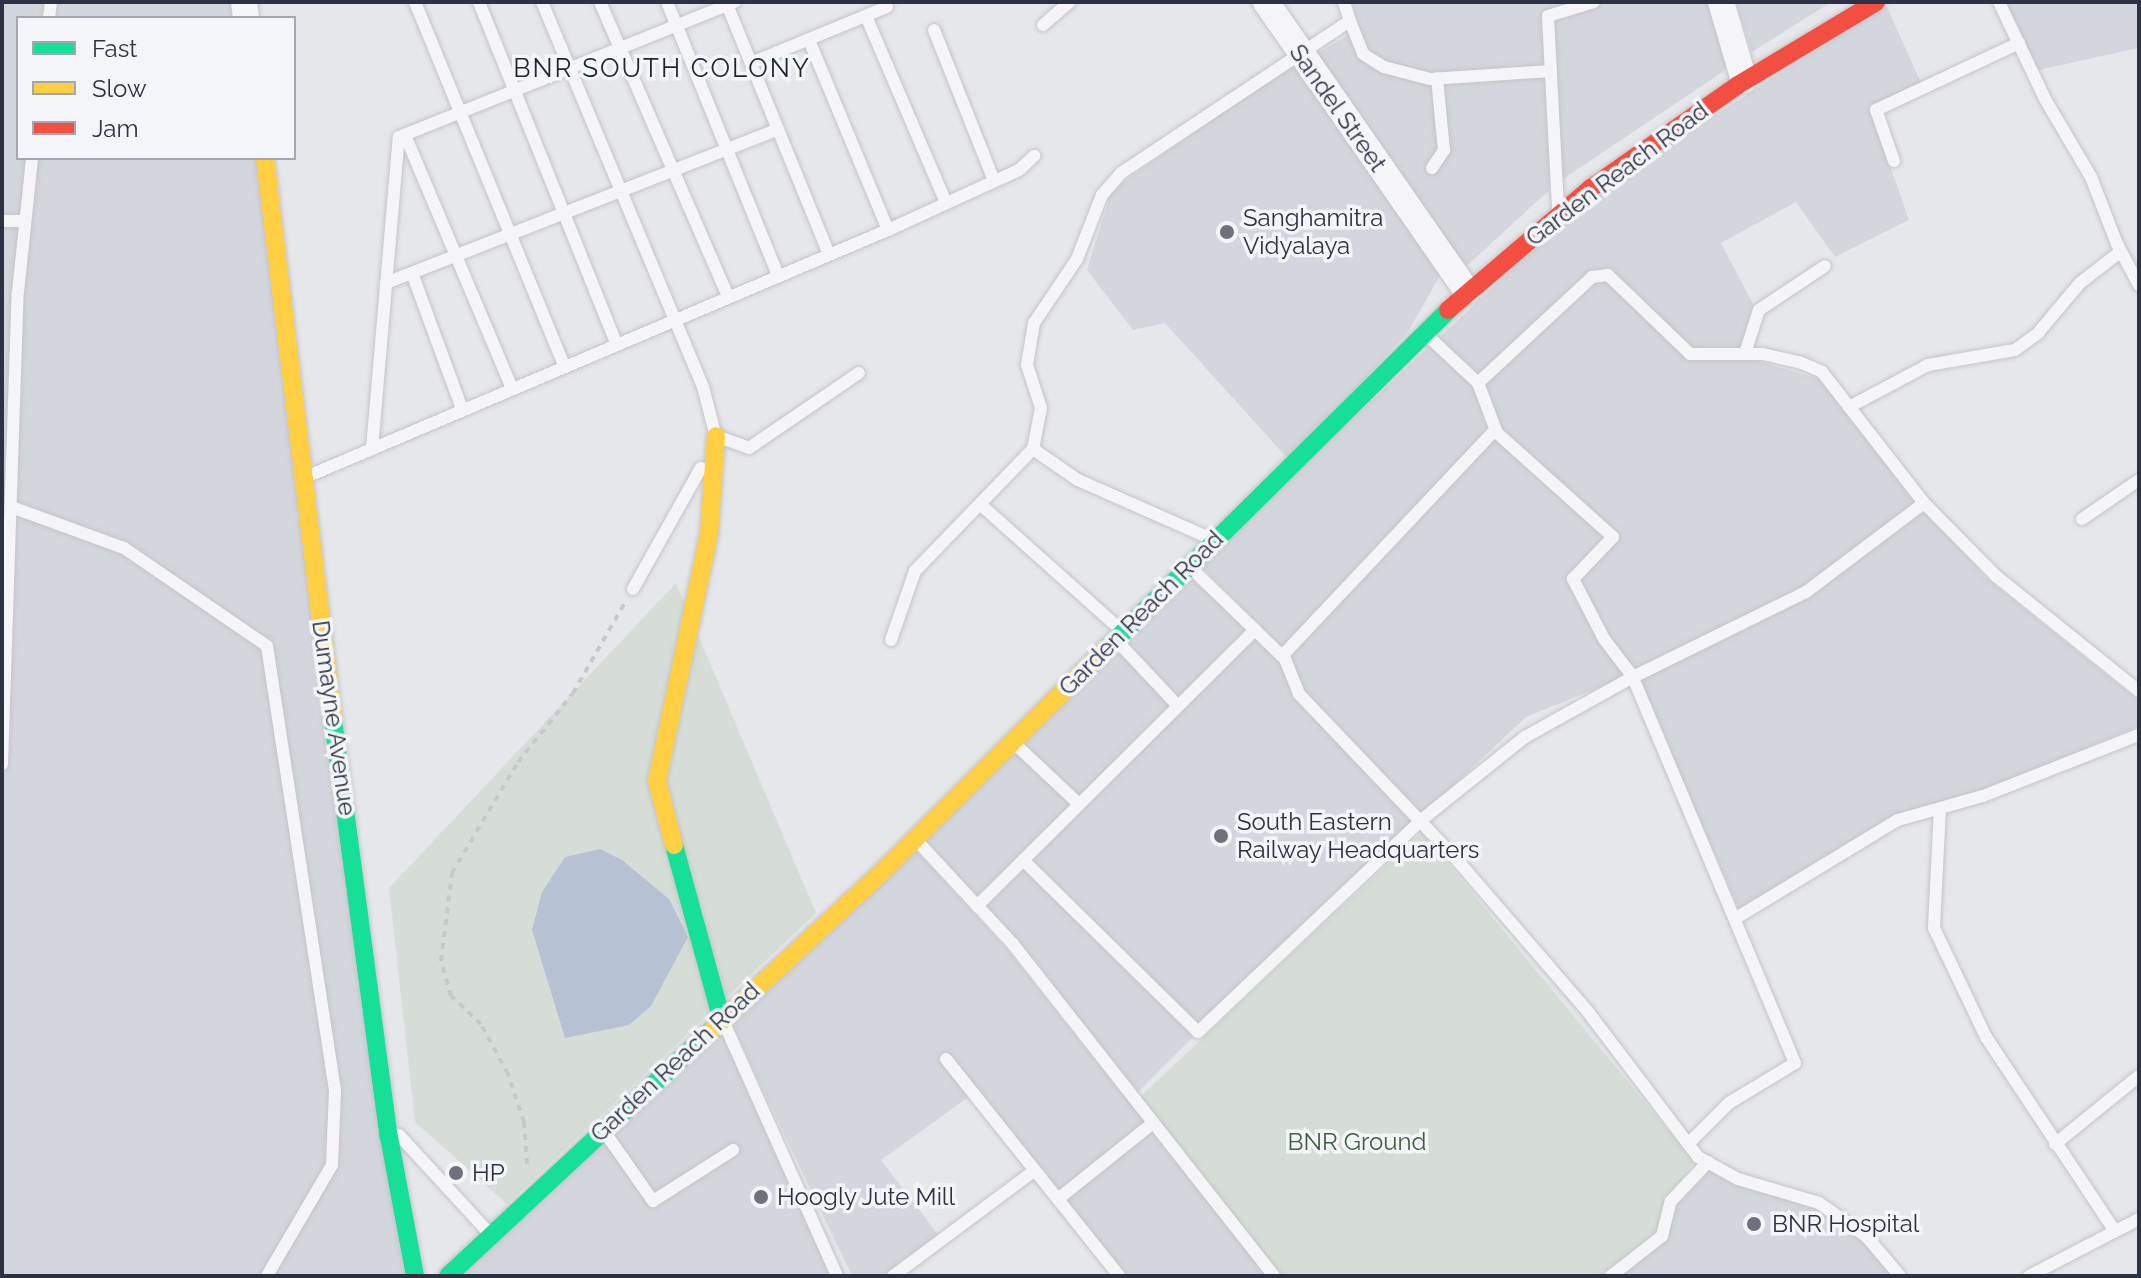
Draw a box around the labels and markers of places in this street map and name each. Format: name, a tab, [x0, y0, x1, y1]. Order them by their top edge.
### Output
place label: Sanghamitra Vidyalaya	[1243, 204, 1383, 260]
marker: Sanghamitra Vidyalaya	[1218, 223, 1236, 241]
place label: South Eastern Railway Headquarters	[1237, 808, 1480, 864]
marker: South Eastern Railway Headquarters	[1212, 827, 1230, 845]
place label: HP	[472, 1159, 505, 1187]
marker: HP	[447, 1164, 465, 1182]
place label: Hoogly Jute Mill	[777, 1183, 956, 1211]
marker: Hoogly Jute Mill	[752, 1188, 770, 1206]
place label: BNR Hospital	[1772, 1210, 1919, 1238]
marker: BNR Hospital	[1743, 1213, 1765, 1235]

